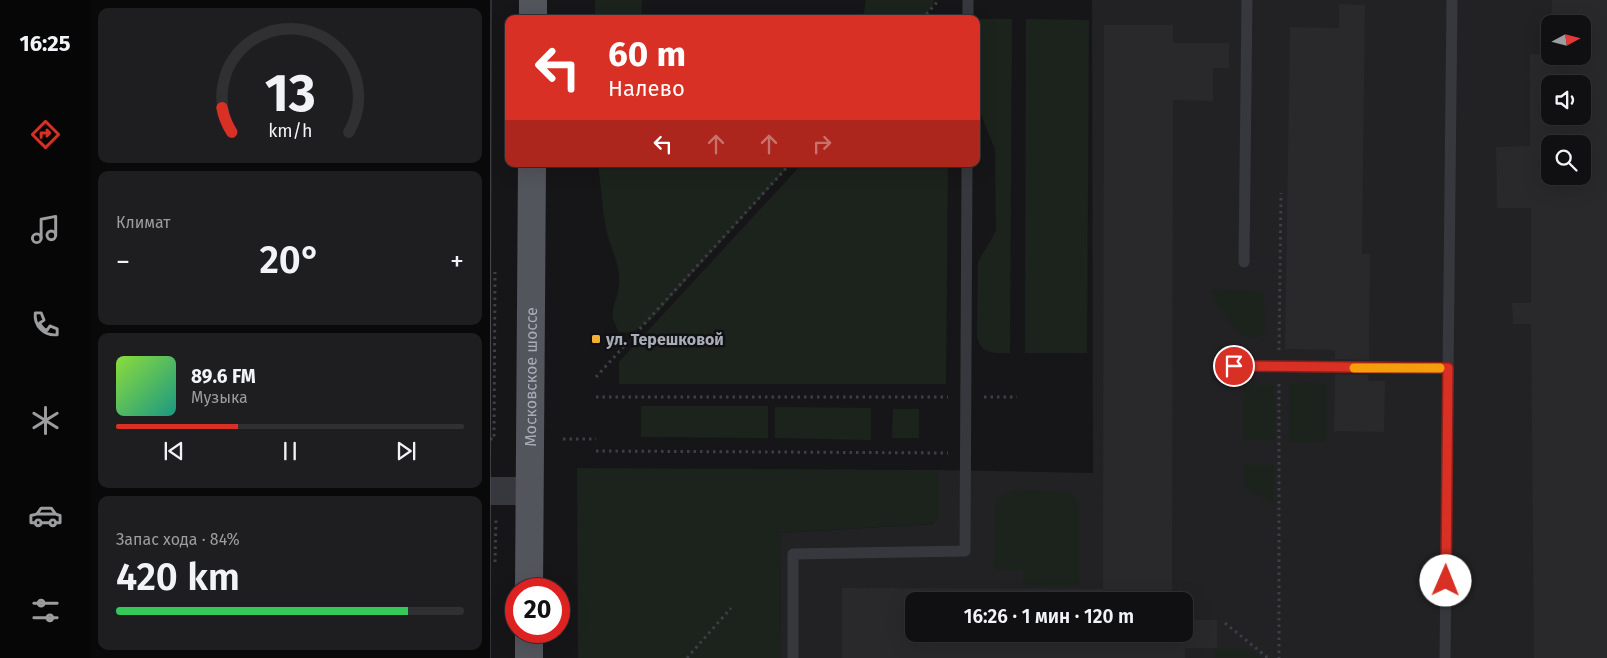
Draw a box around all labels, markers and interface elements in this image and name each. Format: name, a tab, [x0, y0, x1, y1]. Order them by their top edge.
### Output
north arrow	[1541, 15, 1591, 65]
map controls	[1541, 15, 1591, 185]
text: 16:25	[19, 30, 71, 57]
text: 60 m	[608, 33, 686, 75]
icon: left	[525, 35, 590, 100]
text: 13	[264, 62, 316, 125]
text: Налево	[608, 75, 685, 102]
button: sound	[1541, 75, 1591, 125]
icon: directions	[28, 117, 63, 152]
text: km/h	[268, 120, 312, 142]
icon: left	[649, 130, 677, 158]
icon: ahead	[702, 130, 730, 158]
icon: ahead	[755, 130, 783, 158]
icon: right	[808, 130, 836, 158]
button: search	[1541, 135, 1591, 185]
icon: music	[28, 212, 63, 247]
text: Климат	[116, 213, 171, 232]
text: 20°	[259, 237, 321, 283]
text: −	[116, 245, 130, 278]
text: +	[450, 245, 464, 278]
icon: phone	[28, 307, 63, 342]
street label: Московское шоссе	[521, 307, 540, 447]
place label: ул. Терешковой	[605, 330, 724, 349]
marker: ул. Терешковой	[590, 333, 602, 345]
pin	[1213, 345, 1255, 387]
icon: arrive	[1220, 352, 1248, 380]
text: 89.6 FM	[191, 365, 256, 388]
text: Музыка	[191, 388, 248, 407]
icon: climate	[28, 403, 63, 438]
icon: previous	[160, 437, 188, 465]
icon: pause	[276, 437, 304, 465]
icon: next	[392, 437, 420, 465]
icon: car	[28, 498, 63, 533]
text: Запас хода · 84%	[116, 530, 240, 549]
text: 420 km	[116, 554, 240, 600]
position arrow	[1419, 554, 1471, 606]
speed limit sign: 20	[505, 578, 570, 643]
icon: filters	[28, 593, 63, 628]
text: 16:26 · 1 мин · 120 m	[964, 605, 1134, 628]

